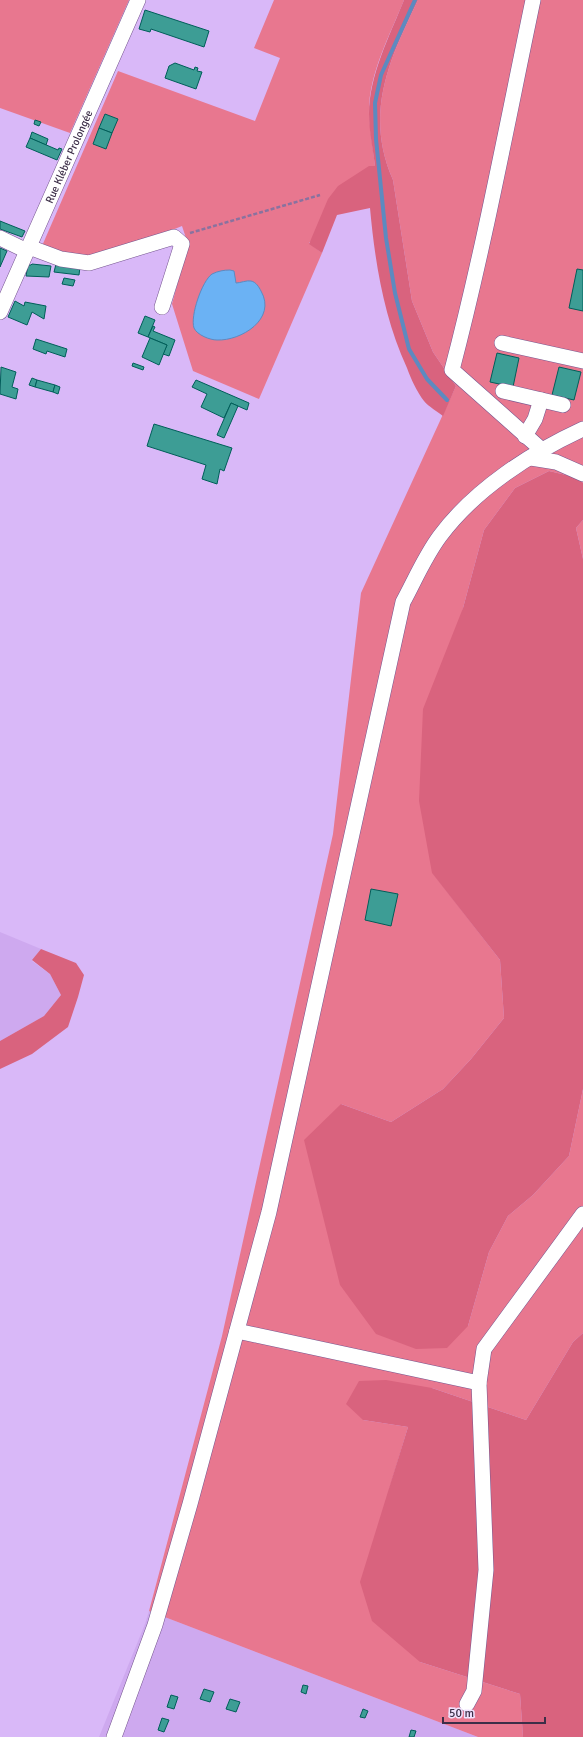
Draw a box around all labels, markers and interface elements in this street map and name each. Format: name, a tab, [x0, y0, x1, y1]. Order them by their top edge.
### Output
street label: Rue Kléber Prolongée	[43, 108, 96, 205]
scale bar	[443, 1699, 545, 1725]
text: 50 m	[449, 1706, 474, 1721]

